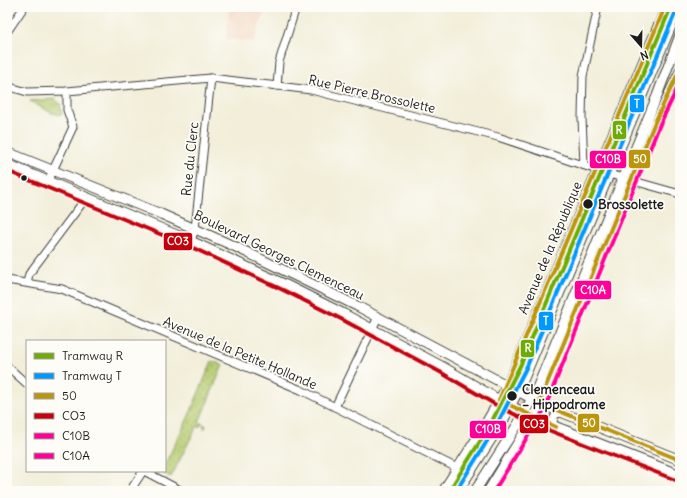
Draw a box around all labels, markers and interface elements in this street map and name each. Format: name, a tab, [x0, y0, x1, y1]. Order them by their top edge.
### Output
north arrow	[621, 26, 661, 66]
text: N	[638, 48, 650, 63]
street label: Rue Pierre Brossolette	[307, 71, 437, 117]
line badge: T	[629, 94, 645, 113]
text: T	[634, 97, 640, 111]
line badge: R	[612, 120, 627, 140]
street label: Rue du Clerc	[178, 121, 202, 197]
text: R	[616, 123, 623, 137]
line badge: 50	[628, 149, 651, 169]
line badge: C10B	[589, 150, 627, 169]
text: C10B	[595, 152, 621, 166]
text: 50	[633, 152, 647, 166]
unlabelled marker	[19, 173, 29, 183]
street label: Avenue de la République	[514, 179, 586, 317]
place label: Brossolette	[598, 196, 664, 213]
marker: Brossolette	[581, 197, 595, 211]
street label: Boulevard Georges Clemenceau	[191, 206, 367, 304]
line badge: CO3	[163, 232, 193, 251]
text: CO3	[167, 234, 189, 248]
line badge: C10A	[574, 280, 612, 300]
text: C10A	[580, 283, 606, 297]
line badge: T	[538, 311, 554, 331]
street label: Avenue de la Petite Hollande	[160, 313, 320, 393]
text: T	[543, 314, 549, 328]
line badge: R	[520, 339, 535, 358]
legend	[26, 340, 166, 472]
text: R	[525, 341, 532, 355]
text: Tramway R	[62, 348, 123, 363]
text: Tramway T	[62, 368, 122, 383]
place label: Clemenceau – Hippodrome	[522, 381, 605, 413]
text: 50	[62, 388, 77, 403]
marker: Clemenceau – Hippodrome	[505, 389, 519, 403]
text: CO3	[62, 408, 86, 423]
line badge: 50	[577, 413, 600, 433]
line badge: CO3	[519, 414, 549, 434]
text: 50	[582, 416, 596, 430]
text: CO3	[523, 417, 545, 431]
line badge: C10B	[469, 420, 507, 439]
text: C10B	[475, 422, 501, 436]
text: C10B	[62, 428, 90, 443]
text: C10A	[62, 448, 90, 463]

